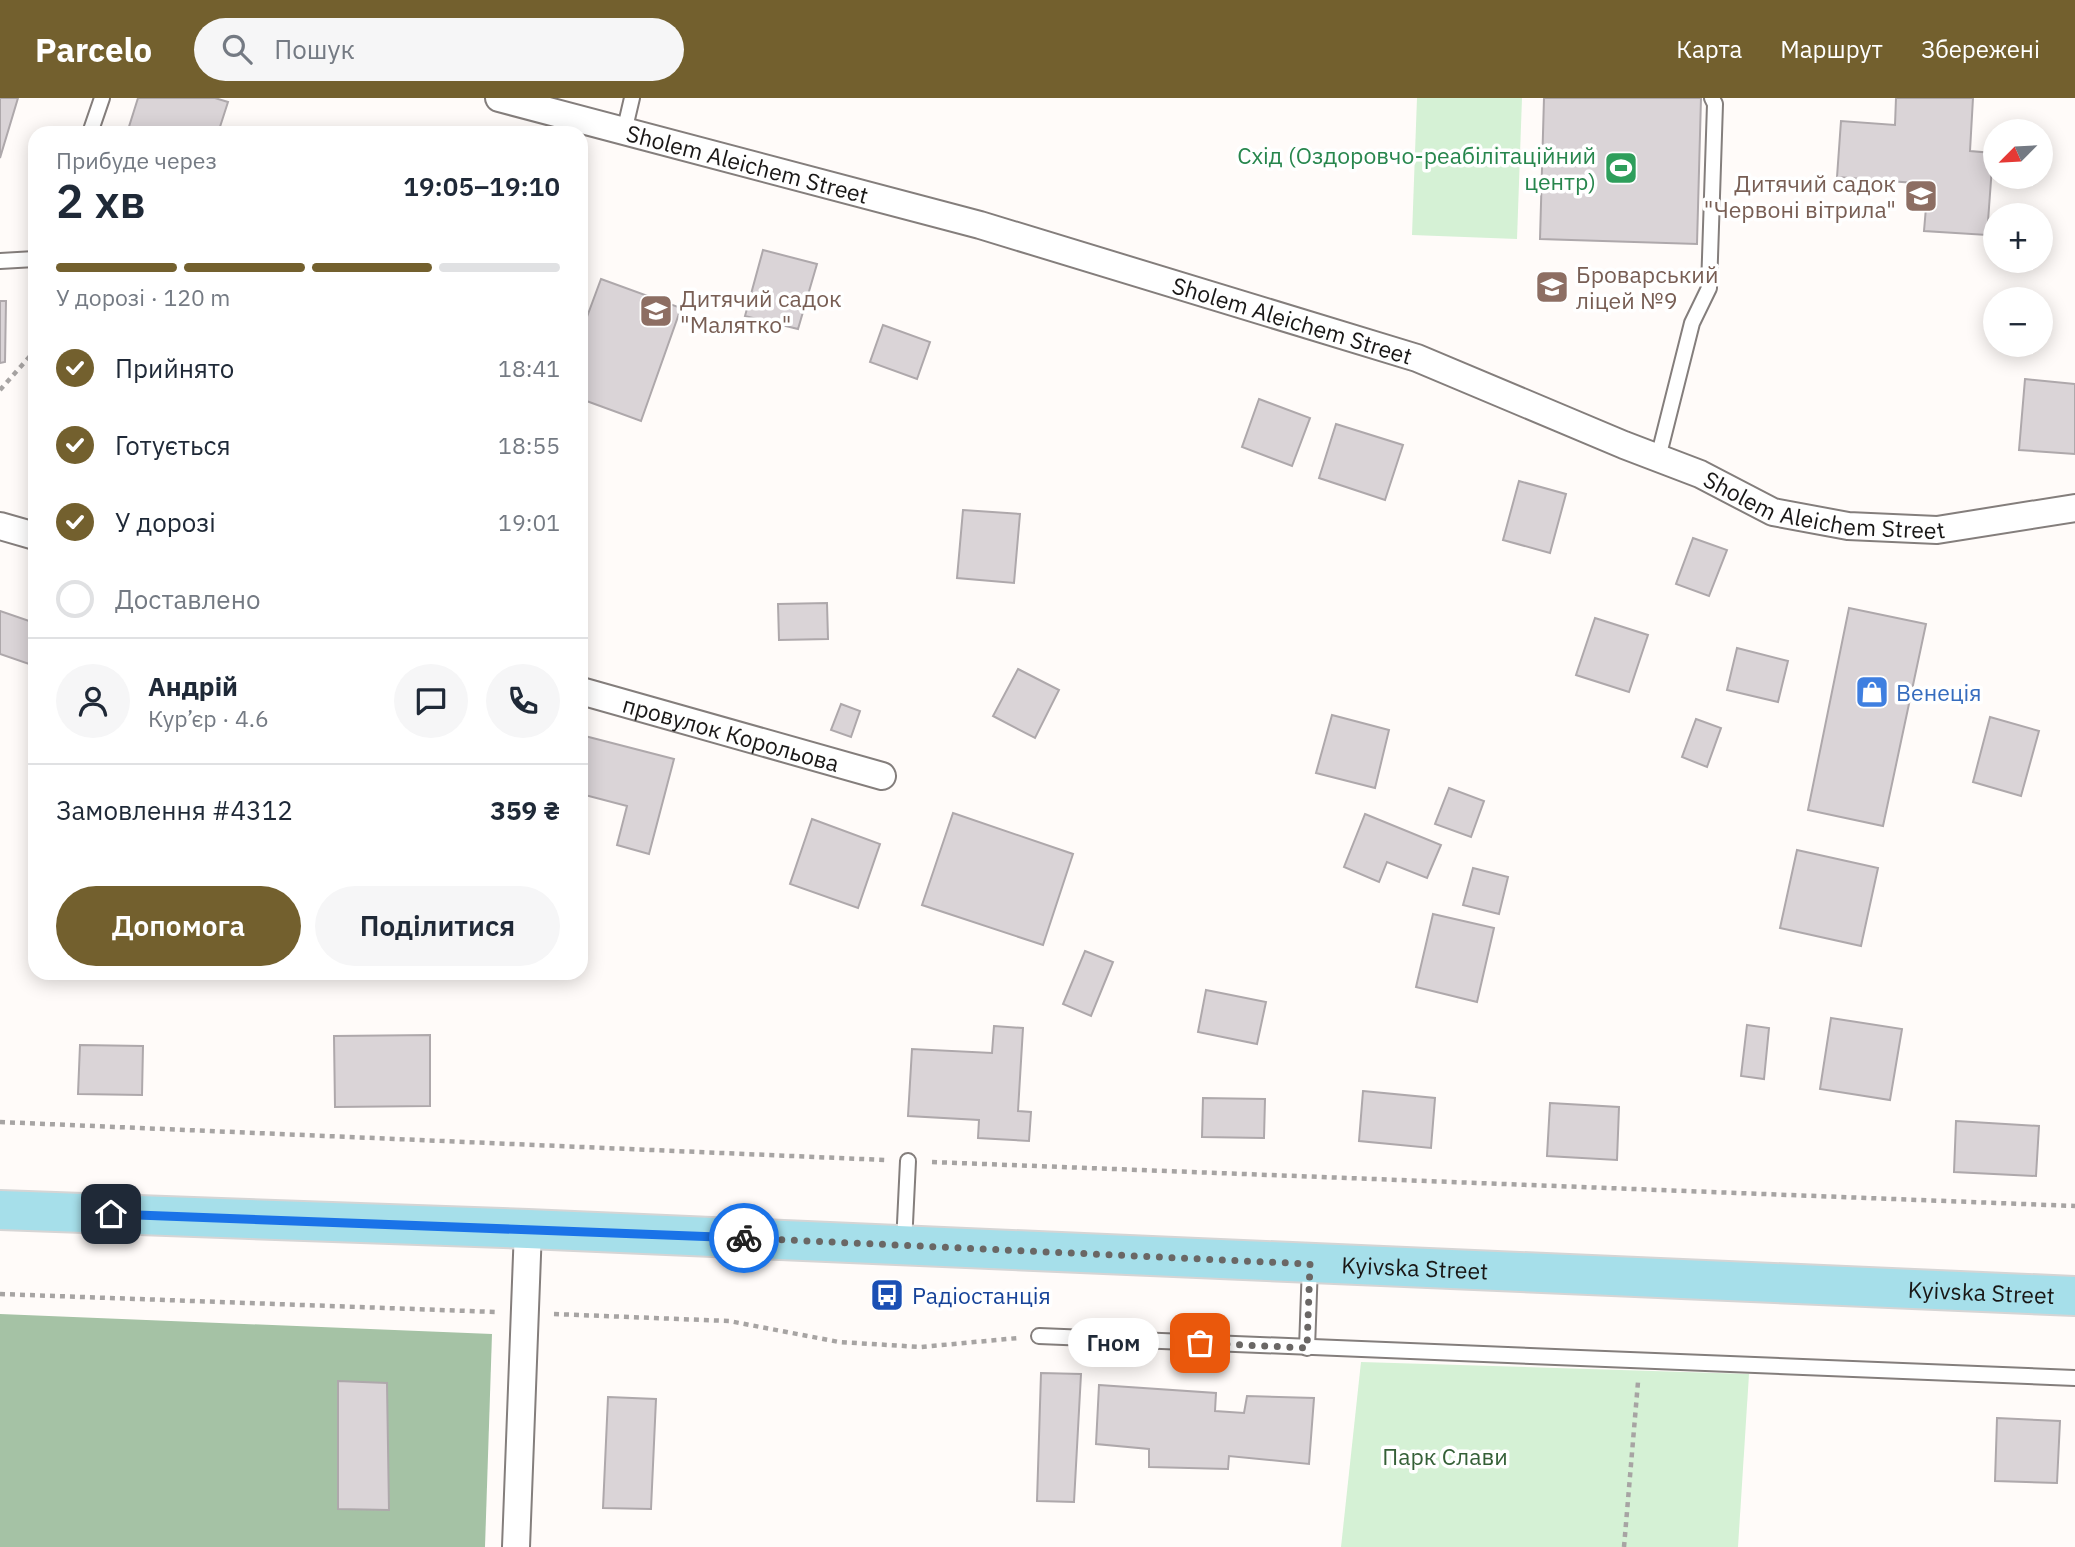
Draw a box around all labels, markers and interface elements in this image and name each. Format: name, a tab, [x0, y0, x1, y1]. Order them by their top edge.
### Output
search box	[194, 18, 684, 81]
text: Parcelo	[35, 28, 152, 71]
icon: search	[218, 30, 256, 68]
text: Пошук	[274, 32, 355, 66]
text: Карта	[1676, 33, 1742, 65]
text: Маршрут	[1780, 33, 1883, 65]
text: Збережені	[1921, 33, 2040, 65]
street label: Sholem Aleichem Street	[623, 117, 872, 210]
north arrow	[1983, 119, 2053, 189]
map controls	[1983, 119, 2053, 357]
place label: Схід (Оздоровчо-реабілітаційний центр)	[1237, 140, 1596, 196]
text: Прибуде через	[56, 145, 217, 175]
sports icon: Схід (Оздоровчо-реабілітаційний центр)	[1602, 149, 1640, 187]
place label: Дитячий садок "Червоні вітрила"	[1704, 168, 1896, 224]
text: 19:05–19:10	[403, 169, 560, 203]
text: 2 хв	[56, 171, 146, 231]
school or university icon: Дитячий садок "Червоні вітрила"	[1902, 177, 1940, 215]
button: +	[1983, 203, 2053, 273]
place label: Броварський ліцей №9	[1576, 259, 1718, 315]
school or university icon: Броварський ліцей №9	[1533, 268, 1571, 306]
street label: Sholem Aleichem Street	[1169, 269, 1416, 371]
text: У дорозі · 120 m	[56, 282, 230, 312]
place label: Дитячий садок "Малятко"	[680, 283, 842, 339]
button: −	[1983, 287, 2053, 357]
school or university icon: Дитячий садок "Малятко"	[637, 292, 675, 330]
icon: check	[56, 349, 94, 387]
text: Прийнято	[115, 351, 234, 385]
text: 18:41	[498, 353, 560, 383]
icon: check	[56, 426, 94, 464]
text: Готується	[115, 428, 231, 462]
text: 18:55	[498, 430, 560, 460]
street label: Sholem Aleichem Street	[1699, 464, 1947, 545]
icon: check	[56, 503, 94, 541]
text: У дорозі	[115, 505, 216, 539]
text: 19:01	[498, 507, 560, 537]
text: Доставлено	[115, 582, 261, 616]
button: person	[56, 664, 130, 738]
button: chat	[394, 664, 468, 738]
button: phone	[486, 664, 560, 738]
text: Андрій	[148, 669, 238, 703]
shop icon: Венеція	[1853, 673, 1891, 711]
place label: Венеція	[1896, 677, 1982, 707]
street label: провулок Корольова	[619, 689, 843, 778]
text: Кур’єр · 4.6	[148, 703, 269, 733]
text: Замовлення #4312	[56, 793, 293, 827]
text: 359 ₴	[490, 793, 560, 827]
button: Допомога	[56, 886, 301, 966]
button: Поділитися	[315, 886, 560, 966]
pin	[81, 1184, 141, 1244]
icon: home	[92, 1195, 130, 1233]
courier	[709, 1203, 779, 1273]
icon: bike	[725, 1219, 763, 1257]
street label: Kyivska Street	[1341, 1249, 1489, 1286]
street label: Kyivska Street	[1907, 1274, 2055, 1310]
bus stop icon: Радіостанція	[868, 1276, 906, 1314]
place label: Радіостанція	[912, 1280, 1051, 1310]
pin	[1170, 1313, 1230, 1373]
callout: Гном	[1067, 1318, 1158, 1368]
icon: bag	[1181, 1324, 1219, 1362]
text: Гном	[1087, 1327, 1140, 1357]
park label: Парк Слави	[1382, 1441, 1508, 1471]

